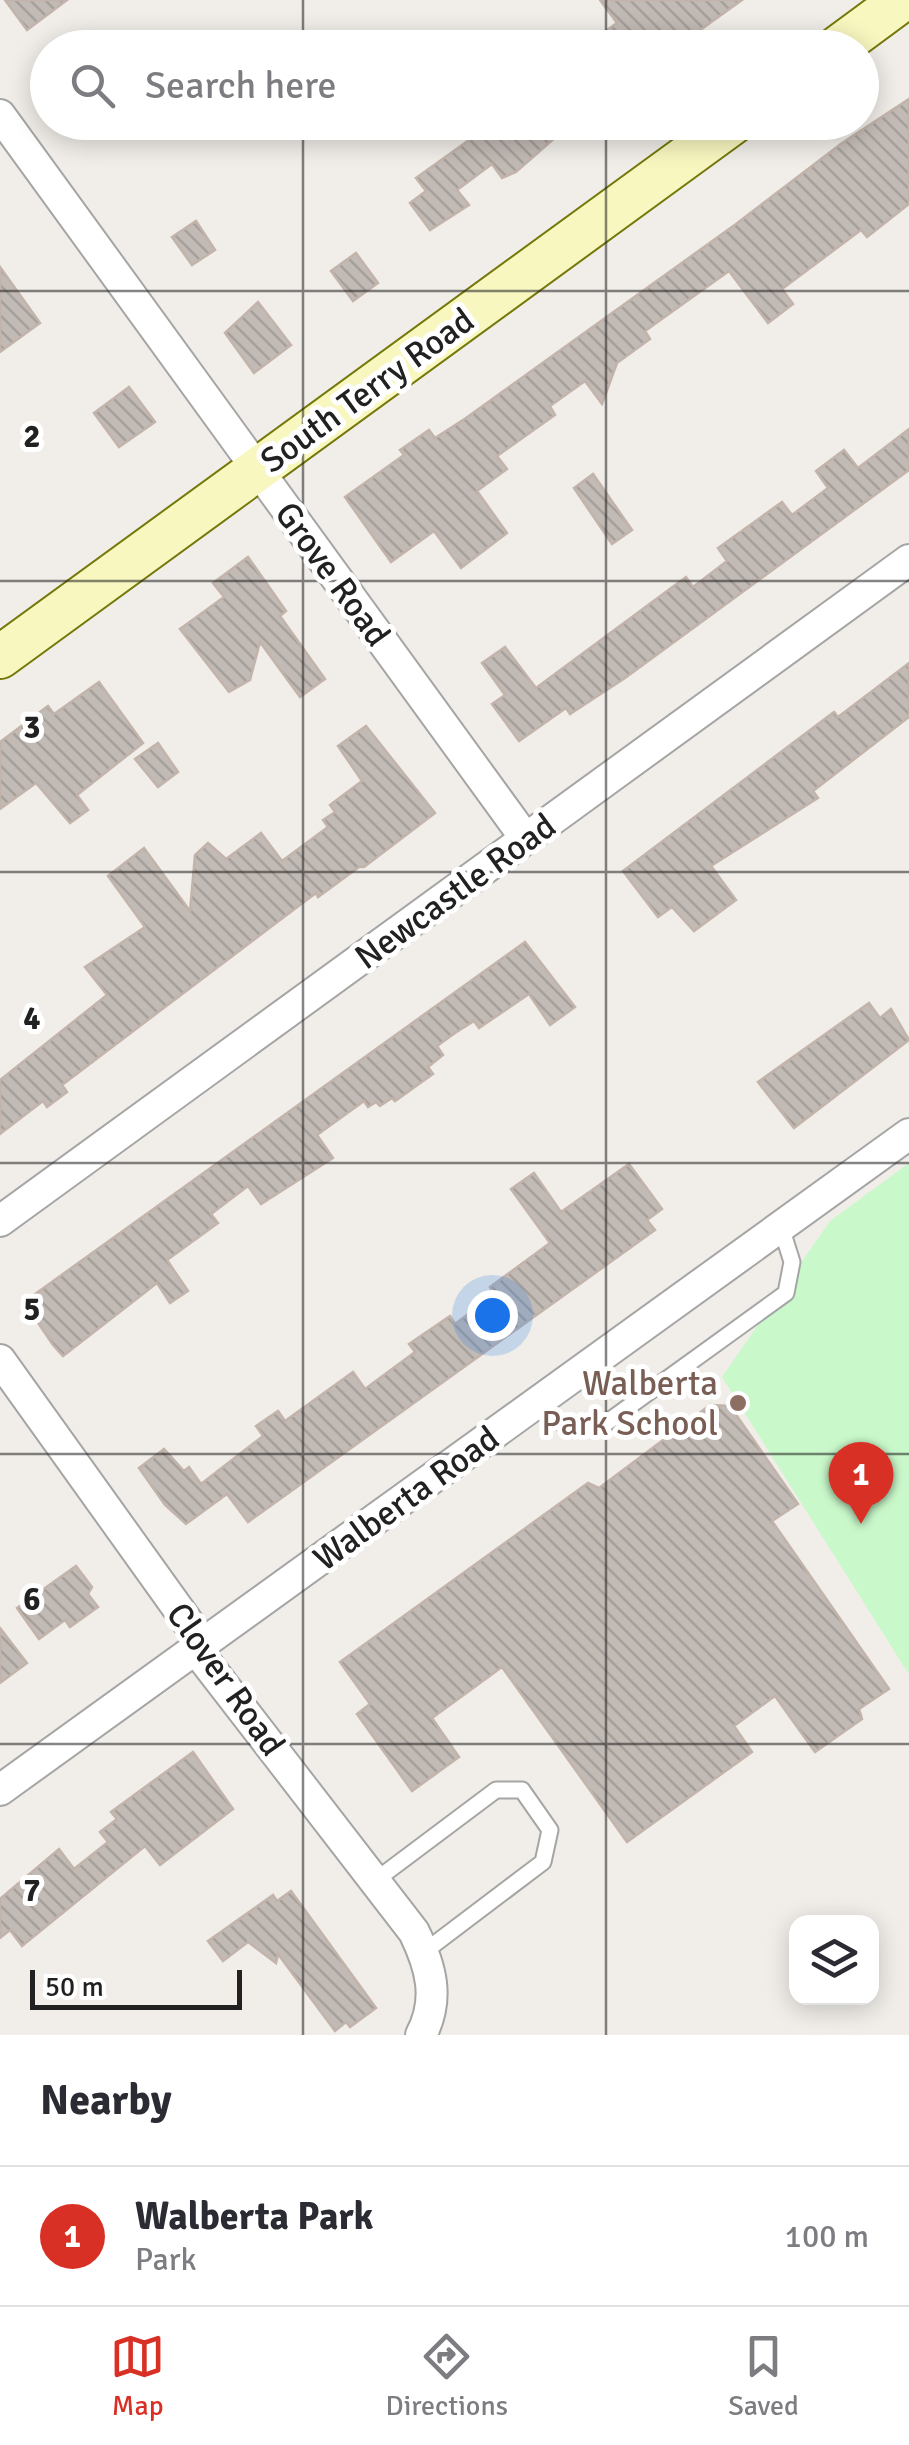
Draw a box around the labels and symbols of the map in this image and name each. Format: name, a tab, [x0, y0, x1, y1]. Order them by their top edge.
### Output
street label: South Terry Road	[252, 299, 482, 482]
text: 2	[23, 417, 41, 456]
street label: Grove Road	[266, 494, 399, 655]
text: 3	[23, 708, 41, 747]
street label: Newcastle Road	[347, 804, 564, 979]
text: 4	[23, 999, 41, 1038]
text: 5	[23, 1290, 41, 1329]
your location	[467, 1290, 518, 1341]
place label: Walberta Park School	[541, 1362, 718, 1445]
marker: Walberta Park School	[727, 1392, 749, 1414]
street label: Walberta Road	[305, 1417, 507, 1580]
pin: 1	[828, 1442, 894, 1524]
text: 6	[23, 1580, 41, 1619]
street label: Clover Road	[157, 1594, 294, 1764]
text: 7	[23, 1871, 41, 1910]
scale bar	[30, 1965, 242, 2010]

